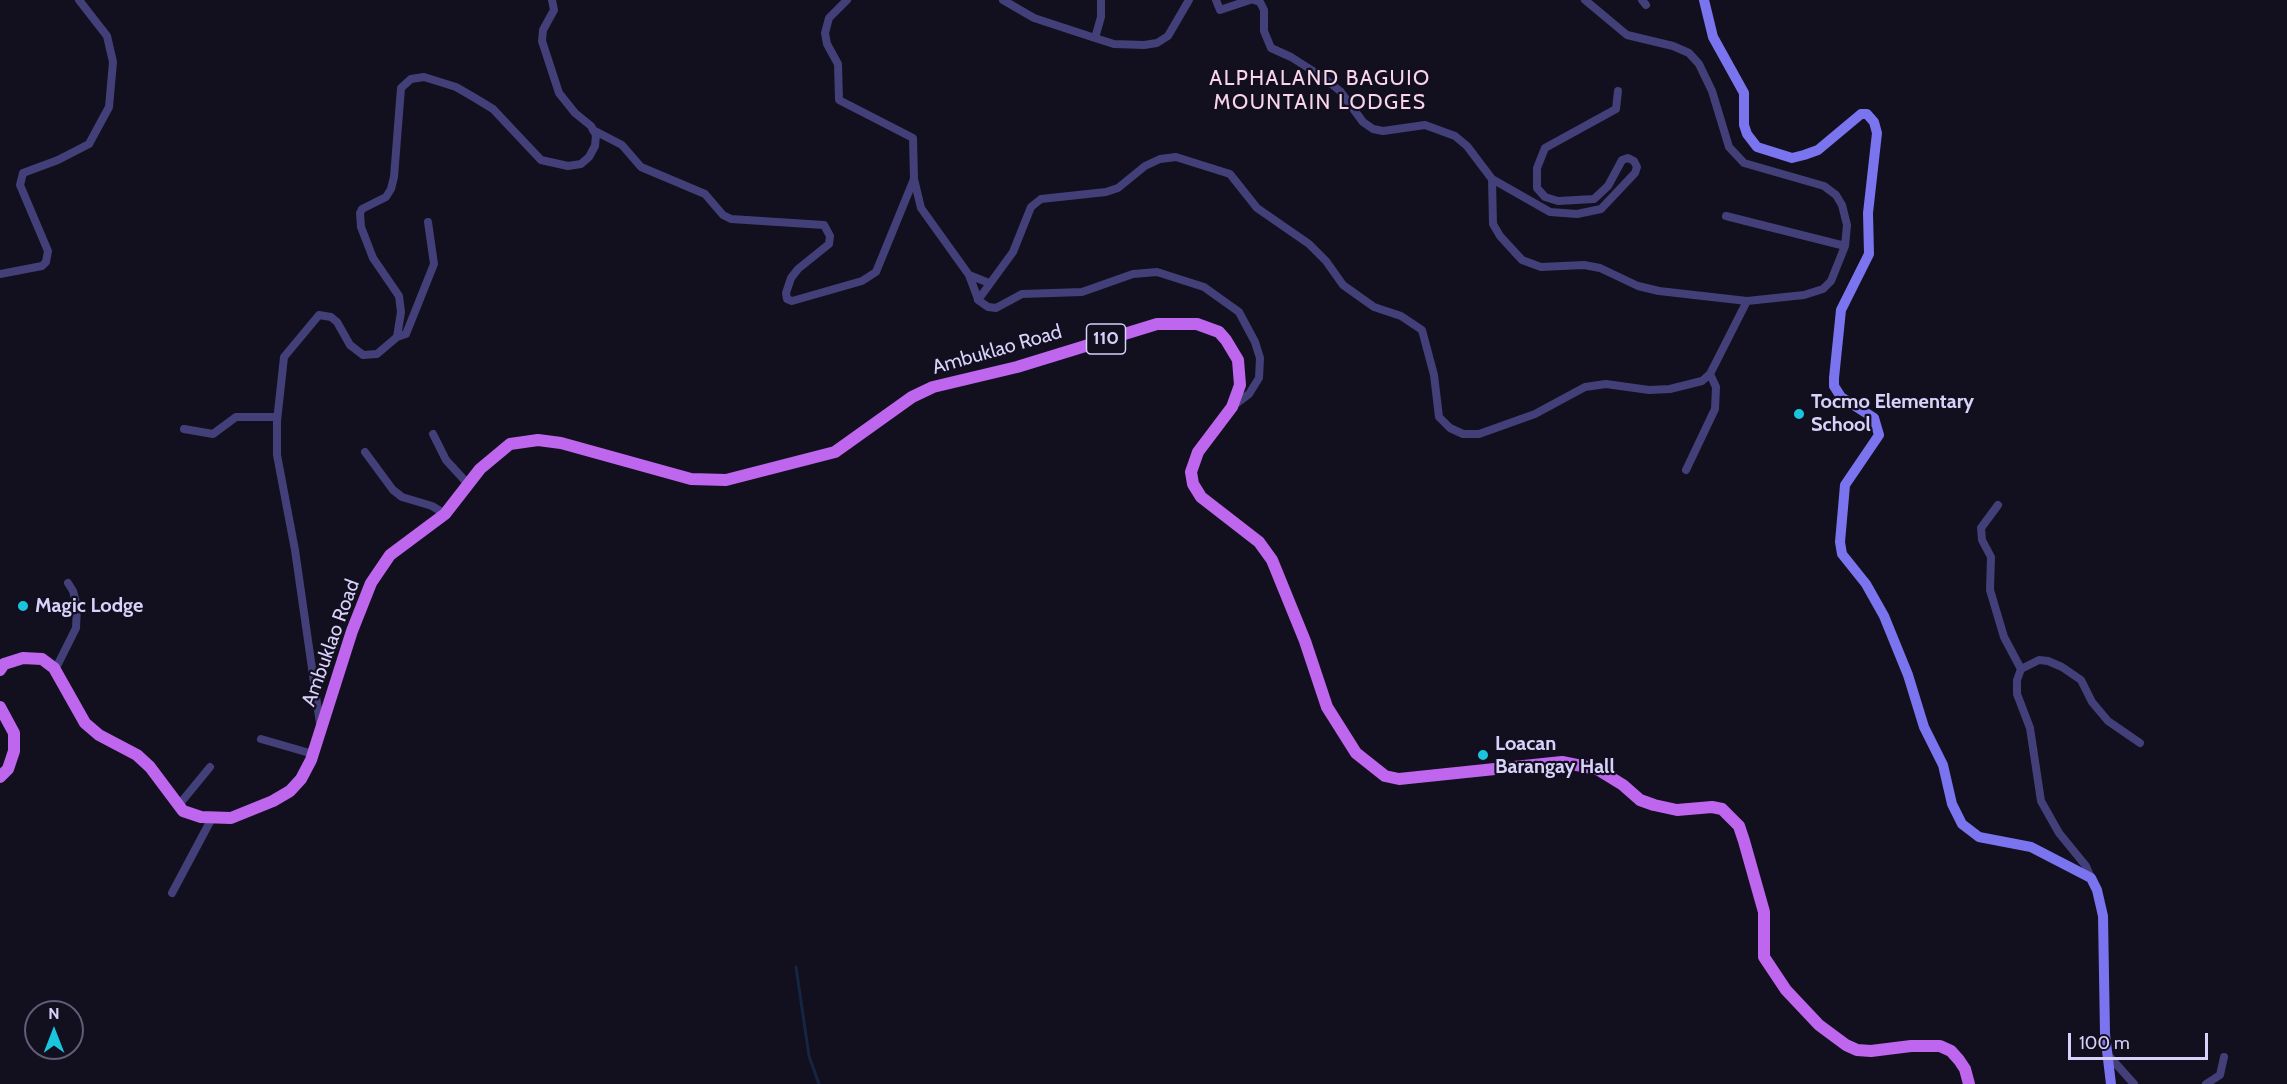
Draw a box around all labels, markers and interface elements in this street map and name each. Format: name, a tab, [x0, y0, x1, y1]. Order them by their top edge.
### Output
district label: ALPHALAND BAGUIO MOUNTAIN LODGES	[1209, 66, 1431, 116]
street label: Ambuklao Road	[929, 320, 1065, 380]
road number: 110	[1086, 324, 1126, 354]
place label: Tocmo Elementary School	[1811, 390, 1974, 437]
marker: Tocmo Elementary School	[1792, 407, 1806, 421]
street label: Ambuklao Road	[297, 576, 365, 710]
place label: Magic Lodge	[35, 594, 143, 618]
marker: Magic Lodge	[16, 599, 30, 613]
place label: Loacan Barangay Hall	[1495, 732, 1615, 779]
marker: Loacan Barangay Hall	[1476, 748, 1490, 762]
north arrow	[24, 1000, 84, 1060]
text: N	[48, 1004, 60, 1023]
scale bar	[2071, 1021, 2210, 1059]
text: 100 m	[2079, 1032, 2130, 1054]

